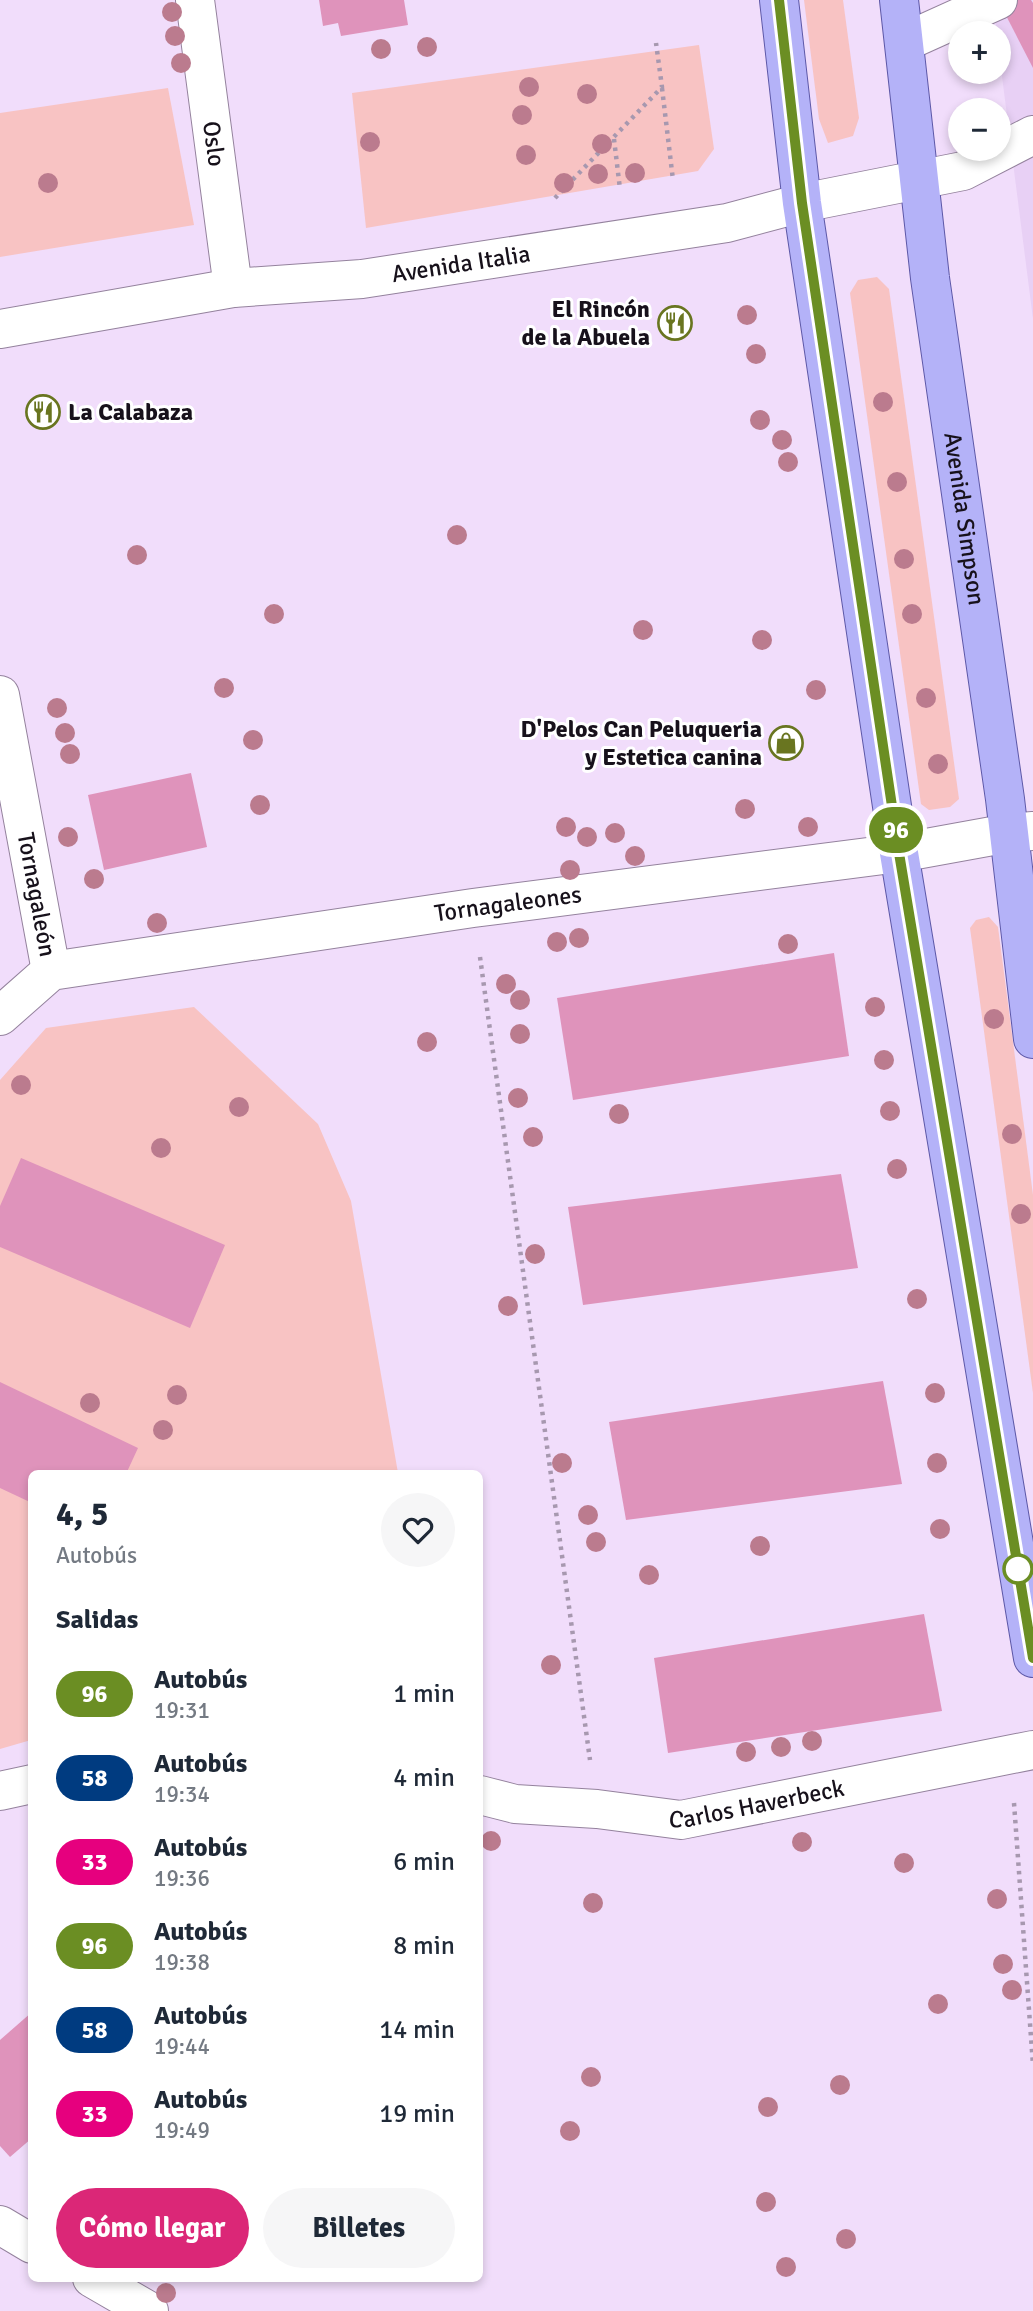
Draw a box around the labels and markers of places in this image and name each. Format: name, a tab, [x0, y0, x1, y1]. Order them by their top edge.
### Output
place label: El Rincón de la Abuela	[522, 294, 650, 352]
restaurant icon: El Rincón de la Abuela	[656, 304, 694, 342]
restaurant icon: La Calabaza	[24, 393, 62, 431]
place label: La Calabaza	[68, 397, 193, 427]
place label: D'Pelos Can Peluqueria y Estetica canina	[521, 714, 762, 772]
shop icon: D'Pelos Can Peluqueria y Estetica canina	[767, 724, 805, 762]
unlabelled marker	[1003, 1554, 1033, 1584]

